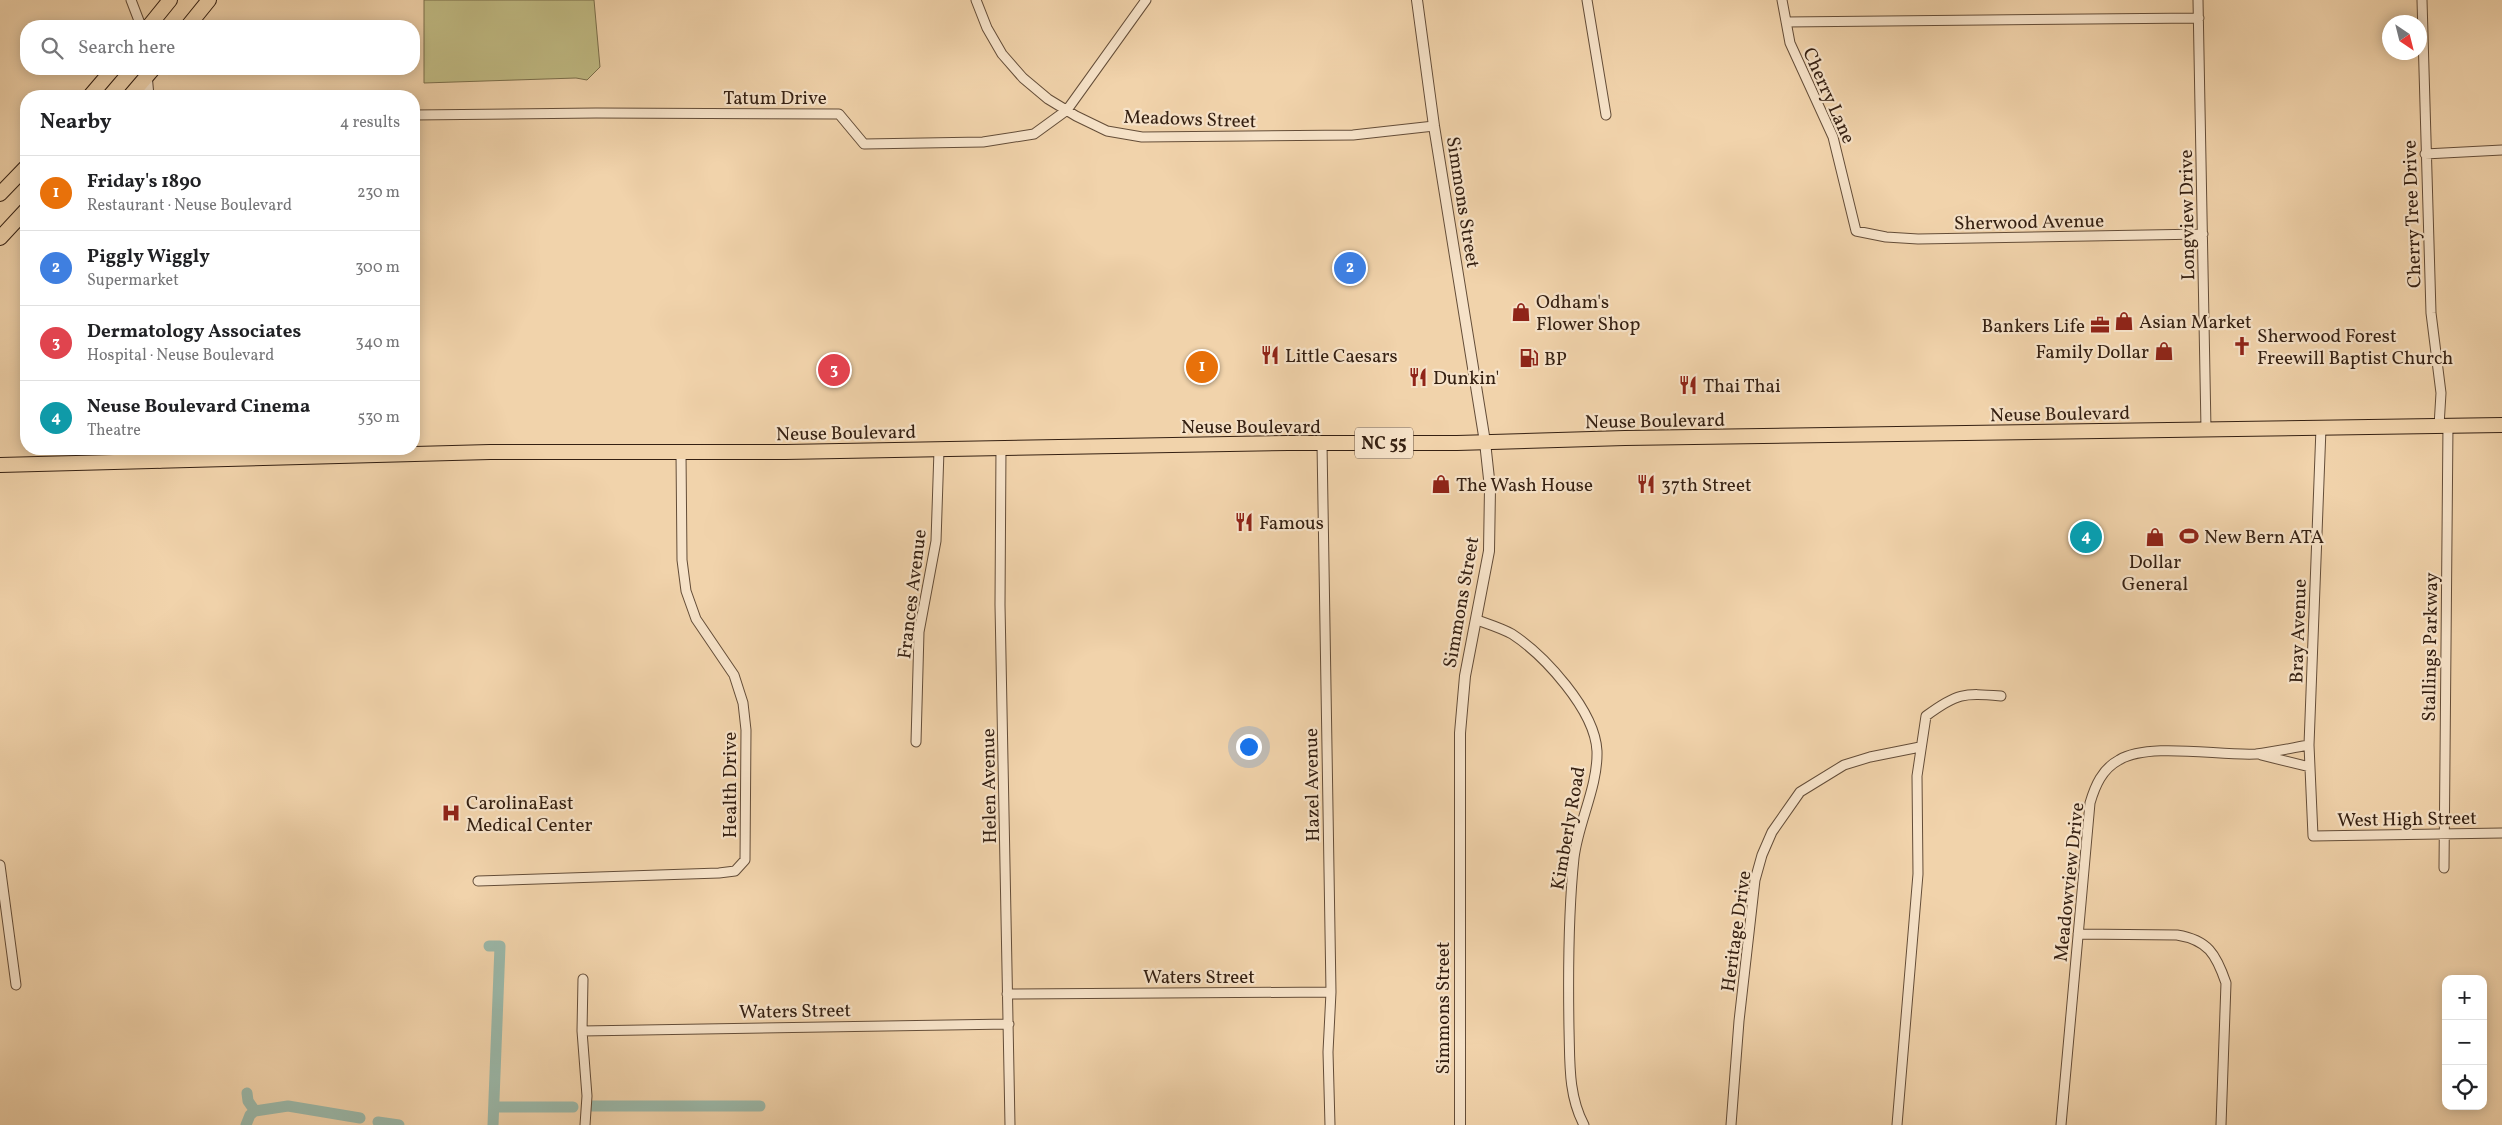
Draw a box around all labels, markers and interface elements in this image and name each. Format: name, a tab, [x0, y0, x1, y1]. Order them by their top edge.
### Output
north arrow	[2382, 15, 2427, 60]
search box	[20, 20, 420, 75]
icon: search	[38, 34, 66, 62]
text: Search here	[78, 35, 175, 61]
street label: Cherry Lane	[1795, 44, 1861, 148]
street label: Tatum Drive	[723, 86, 827, 112]
street label: Meadows Street	[1123, 105, 1257, 135]
text: Nearby	[40, 108, 111, 137]
text: 4 results	[340, 112, 400, 134]
street label: Simmons Street	[1439, 135, 1485, 270]
street label: Cherry Tree Drive	[2397, 139, 2429, 288]
street label: Longview Drive	[2174, 149, 2202, 281]
text: Friday's 1890	[87, 169, 202, 195]
text: 1	[53, 182, 59, 204]
text: 230 m	[357, 182, 400, 204]
text: Restaurant · Neuse Boulevard	[87, 195, 292, 217]
street label: Sherwood Avenue	[1954, 209, 2104, 237]
text: Piggly Wiggly	[87, 244, 210, 270]
pin: 2	[1334, 249, 1366, 287]
text: 2	[52, 257, 60, 279]
text: 300 m	[355, 257, 400, 279]
text: Supermarket	[87, 270, 179, 292]
place label: Odham's Flower Shop	[1536, 290, 1640, 338]
shop icon: Odham's Flower Shop	[1510, 301, 1532, 323]
shop icon: Asian Market	[2113, 310, 2135, 332]
place label: Asian Market	[2139, 310, 2252, 336]
place label: Bankers Life	[1982, 314, 2085, 340]
office icon: Bankers Life	[2089, 314, 2111, 336]
text: Dermatology Associates	[87, 319, 301, 345]
place label: Sherwood Forest Freewill Baptist Church	[2257, 324, 2453, 372]
text: 3	[52, 332, 60, 354]
text: 340 m	[356, 332, 400, 354]
church icon: Sherwood Forest Freewill Baptist Church	[2231, 335, 2253, 357]
place label: Family Dollar	[2036, 340, 2149, 366]
shop icon: Family Dollar	[2153, 340, 2175, 362]
restaurant icon: Little Caesars	[1259, 344, 1281, 366]
place label: Little Caesars	[1285, 344, 1398, 370]
text: Hospital · Neuse Boulevard	[87, 345, 274, 367]
fuel station icon: BP	[1518, 347, 1540, 369]
place label: BP	[1544, 347, 1567, 373]
pin: 1	[1186, 348, 1218, 386]
pin: 3	[818, 351, 850, 389]
restaurant icon: Dunkin'	[1407, 366, 1429, 388]
place label: Dunkin'	[1433, 366, 1499, 392]
restaurant icon: Thai Thai	[1677, 374, 1699, 396]
place label: Thai Thai	[1703, 374, 1781, 400]
text: Neuse Boulevard Cinema	[87, 394, 310, 420]
street label: Neuse Boulevard	[1990, 401, 2130, 429]
text: 4	[51, 407, 61, 429]
text: 530 m	[357, 407, 400, 429]
street label: Neuse Boulevard	[1585, 408, 1725, 436]
street label: Neuse Boulevard	[1181, 415, 1321, 441]
text: Theatre	[87, 420, 141, 442]
street label: Neuse Boulevard	[776, 420, 916, 448]
road number: NC 55	[1355, 428, 1413, 458]
shop icon: The Wash House	[1430, 473, 1452, 495]
place label: The Wash House	[1456, 473, 1593, 499]
restaurant icon: 37th Street	[1635, 473, 1657, 495]
place label: 37th Street	[1661, 473, 1752, 499]
restaurant icon: Famous	[1233, 511, 1255, 533]
place label: Famous	[1259, 511, 1324, 537]
pin: 4	[2070, 518, 2102, 556]
sports icon: New Bern ATA	[2178, 525, 2200, 547]
place label: New Bern ATA	[2204, 525, 2324, 551]
shop icon: Dollar General	[2144, 526, 2166, 548]
street label: Frances Avenue	[892, 528, 934, 661]
street label: Simmons Street	[1438, 534, 1486, 670]
place label: Dollar General	[2122, 550, 2188, 598]
street label: Stallings Parkway	[2417, 572, 2445, 722]
street label: Bray Avenue	[2284, 578, 2314, 684]
street label: Helen Avenue	[976, 728, 1004, 844]
street label: Hazel Avenue	[1299, 728, 1327, 842]
street label: Health Drive	[718, 732, 744, 838]
your location	[1236, 734, 1262, 760]
street label: Kimberly Road	[1545, 765, 1593, 892]
place label: CarolinaEast Medical Center	[466, 791, 592, 839]
street label: Meadowview Drive	[2049, 801, 2091, 963]
hospital icon: CarolinaEast Medical Center	[440, 802, 462, 824]
street label: West High Street	[2337, 806, 2477, 834]
street label: Heritage Drive	[1716, 869, 1758, 994]
street label: Simmons Street	[1431, 941, 1457, 1075]
street label: Waters Street	[1143, 965, 1255, 991]
map controls	[2442, 975, 2487, 1110]
button: +	[2442, 975, 2487, 1020]
street label: Waters Street	[739, 998, 852, 1026]
button: −	[2442, 1020, 2487, 1065]
button: locate	[2442, 1065, 2487, 1110]

